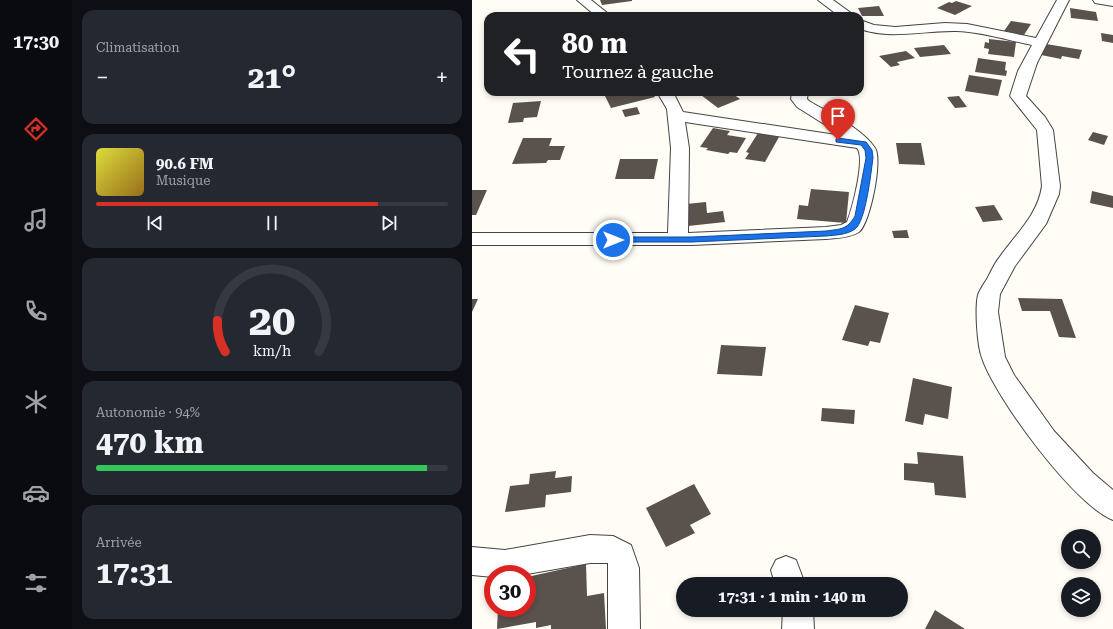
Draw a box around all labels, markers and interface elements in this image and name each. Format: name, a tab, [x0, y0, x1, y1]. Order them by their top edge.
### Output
text: 80 m	[562, 27, 627, 60]
icon: left	[496, 28, 548, 80]
text: 17:30	[13, 31, 59, 52]
text: Climatisation	[96, 40, 180, 55]
text: 21°	[248, 60, 296, 95]
text: Tournez à gauche	[562, 61, 714, 82]
text: −	[96, 65, 108, 90]
text: +	[436, 65, 448, 90]
pin	[821, 99, 855, 140]
icon: arrive	[827, 105, 849, 127]
icon: directions	[22, 115, 50, 143]
text: 90.6 FM	[156, 155, 213, 173]
text: Musique	[156, 173, 210, 188]
icon: music	[22, 206, 50, 234]
icon: previous	[144, 212, 166, 234]
icon: pause	[261, 212, 283, 234]
icon: next	[378, 212, 400, 234]
position arrow	[592, 219, 634, 261]
text: 20	[249, 296, 295, 345]
icon: phone	[22, 297, 50, 325]
text: km/h	[253, 343, 291, 359]
icon: climate	[22, 388, 50, 416]
text: Autonomie · 94%	[96, 405, 200, 420]
text: 470 km	[96, 425, 204, 460]
icon: car	[22, 479, 50, 507]
map controls	[1061, 529, 1101, 617]
button: search	[1061, 529, 1101, 569]
text: Arrivée	[96, 535, 142, 550]
text: 17:31	[96, 555, 173, 590]
speed limit sign: 30	[484, 565, 536, 617]
icon: filters	[22, 569, 50, 597]
button: layers	[1061, 577, 1101, 617]
text: 17:31 · 1 min · 140 m	[718, 588, 866, 606]

